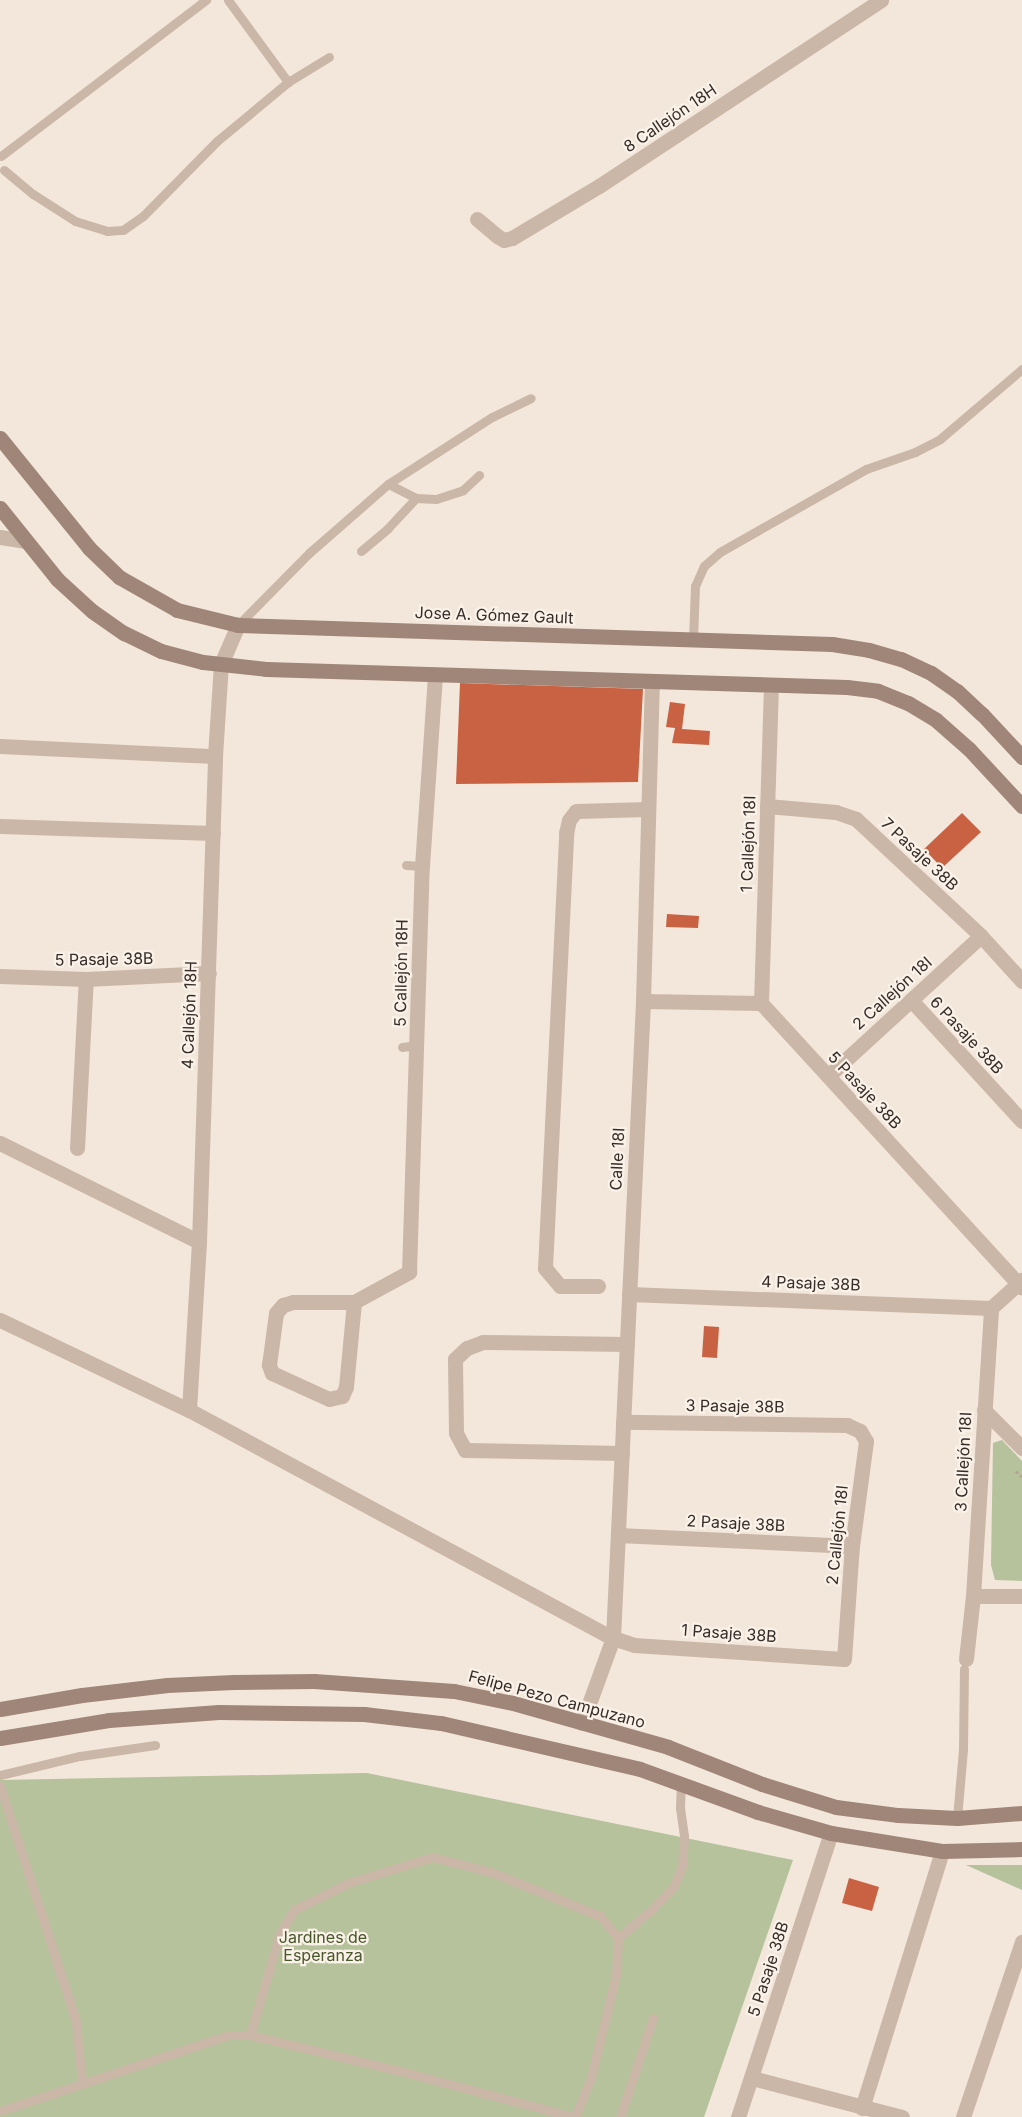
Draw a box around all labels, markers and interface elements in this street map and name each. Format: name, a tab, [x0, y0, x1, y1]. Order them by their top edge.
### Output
street label: 8 Callejón 18H	[620, 80, 720, 156]
street label: Jose A. Gómez Gault	[414, 603, 574, 627]
street label: 1 Callejón 18I	[737, 795, 759, 893]
street label: 7 Pasaje 38B	[878, 814, 962, 894]
street label: 5 Callejón 18H	[390, 919, 412, 1027]
street label: 5 Pasaje 38B	[54, 949, 154, 969]
street label: 2 Callejón 18I	[848, 952, 936, 1034]
street label: 4 Callejón 18H	[178, 961, 200, 1069]
street label: 6 Pasaje 38B	[926, 992, 1008, 1078]
street label: 5 Pasaje 38B	[824, 1047, 906, 1133]
street label: Calle 18I	[606, 1127, 628, 1191]
street label: 4 Pasaje 38B	[761, 1272, 861, 1294]
street label: 3 Pasaje 38B	[685, 1396, 785, 1416]
street label: 3 Callejón 18I	[951, 1411, 975, 1513]
street label: 2 Callejón 18I	[822, 1484, 852, 1586]
street label: 2 Pasaje 38B	[686, 1511, 786, 1535]
street label: 1 Pasaje 38B	[681, 1620, 777, 1646]
street label: Felipe Pezo Campuzano	[466, 1666, 648, 1732]
street label: 5 Pasaje 38B	[744, 1919, 792, 2019]
park label: Jardines de Esperanza	[279, 1927, 367, 1965]

